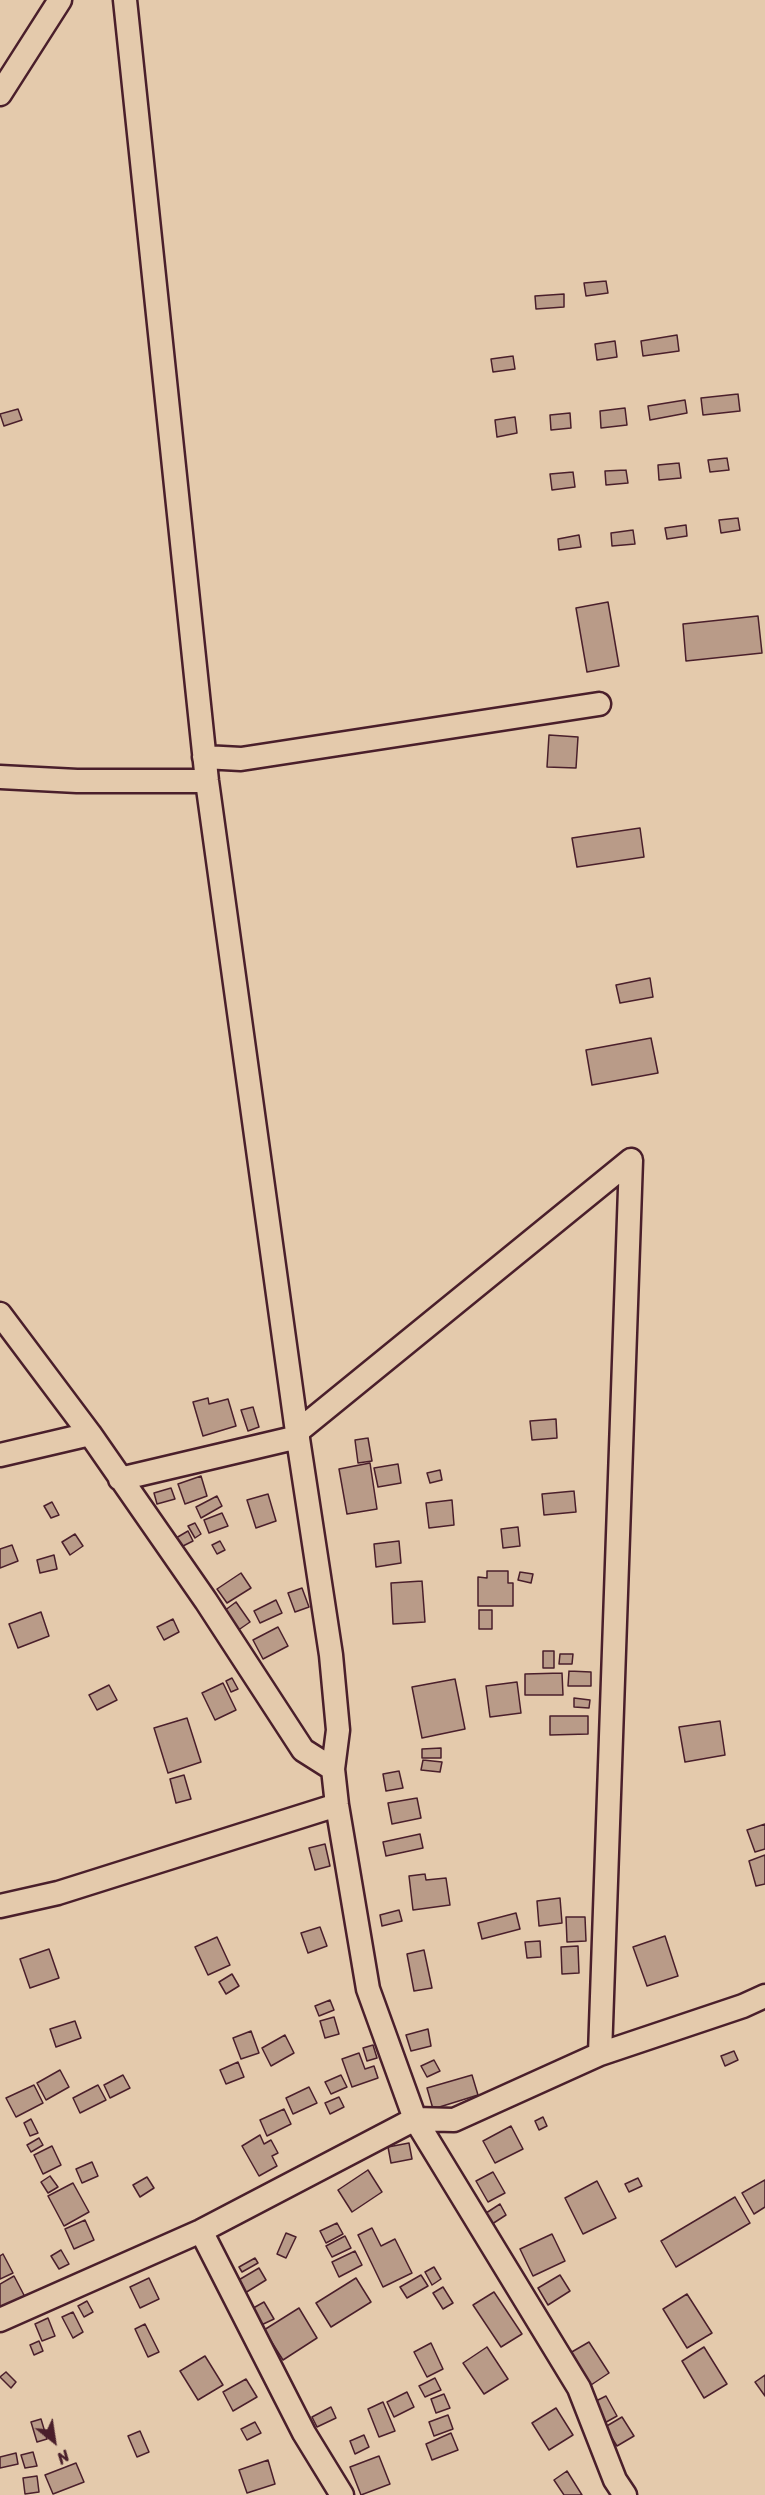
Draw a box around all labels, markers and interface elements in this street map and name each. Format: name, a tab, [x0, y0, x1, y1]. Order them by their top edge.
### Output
north arrow	[24, 2411, 84, 2471]
text: N	[51, 2442, 75, 2472]

